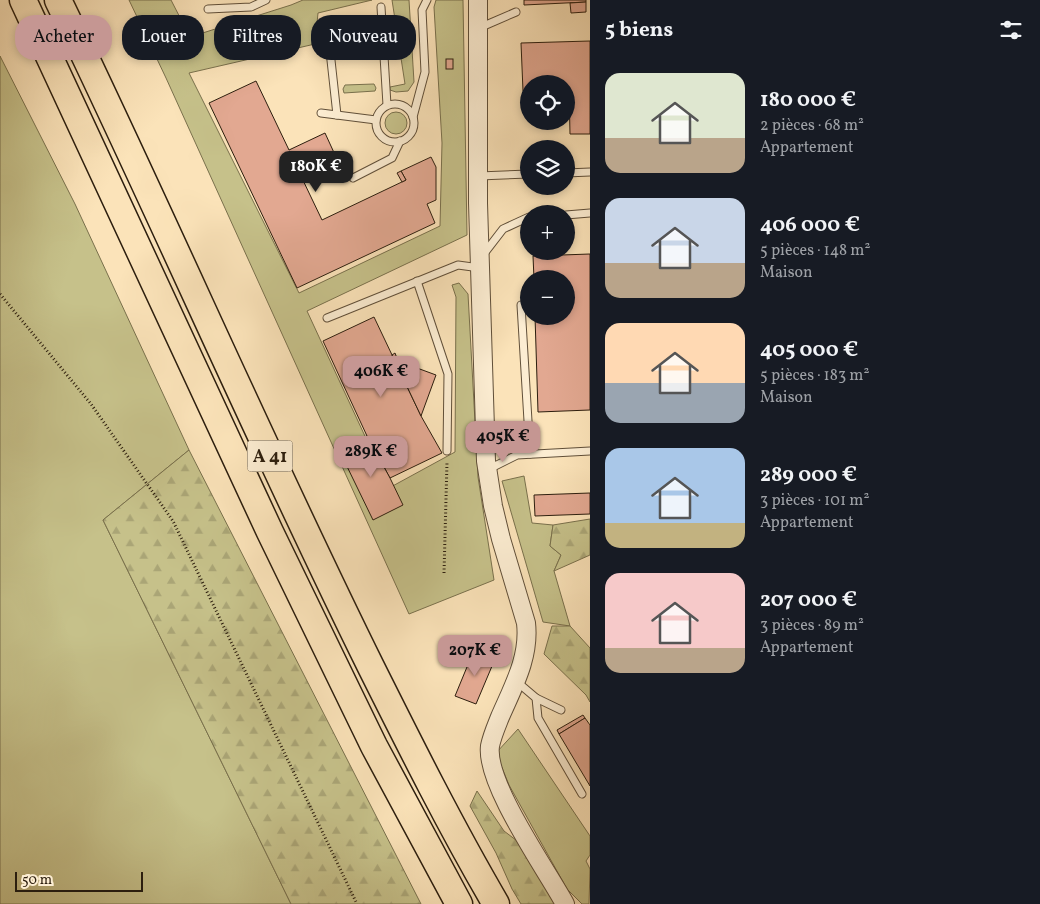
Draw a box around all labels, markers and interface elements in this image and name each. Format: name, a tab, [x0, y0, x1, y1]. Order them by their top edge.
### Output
chip: Acheter	[15, 15, 112, 60]
chip: Louer	[122, 15, 204, 60]
chip: Filtres	[214, 15, 301, 60]
chip: Nouveau	[311, 15, 416, 60]
text: 5 biens	[605, 16, 673, 45]
icon: filters	[997, 16, 1025, 44]
map controls	[520, 75, 575, 325]
button: locate	[520, 75, 575, 130]
text: 180 000 €	[760, 86, 856, 115]
icon: home	[645, 93, 705, 153]
text: 2 pièces · 68 m²	[760, 115, 864, 137]
text: Appartement	[760, 137, 854, 159]
button: layers	[520, 140, 575, 195]
pin: 180K €	[275, 150, 357, 193]
text: 180K €	[290, 156, 342, 178]
button: +	[520, 205, 575, 260]
text: 406 000 €	[760, 211, 860, 240]
icon: home	[645, 218, 705, 278]
text: 5 pièces · 148 m²	[760, 240, 870, 262]
text: Maison	[760, 262, 813, 284]
button: −	[520, 270, 575, 325]
text: 405 000 €	[760, 336, 858, 365]
icon: home	[645, 343, 705, 403]
pin: 406K €	[340, 356, 422, 398]
text: 406K €	[354, 361, 408, 383]
text: 5 pièces · 183 m²	[760, 365, 869, 387]
text: Maison	[760, 387, 813, 409]
pin: 405K €	[462, 420, 544, 463]
text: 405K €	[476, 426, 530, 448]
pin: 289K €	[330, 436, 412, 478]
road number: A 41	[248, 441, 292, 472]
text: 289K €	[345, 441, 397, 463]
text: 289 000 €	[760, 461, 857, 490]
icon: home	[645, 468, 705, 528]
text: 3 pièces · 101 m²	[760, 490, 869, 512]
text: Appartement	[760, 512, 854, 534]
text: 207 000 €	[760, 586, 857, 615]
icon: home	[645, 593, 705, 653]
text: 3 pièces · 89 m²	[760, 615, 864, 637]
pin: 207K €	[434, 634, 516, 677]
text: Appartement	[760, 637, 854, 659]
text: 207K €	[449, 640, 501, 662]
scale bar	[15, 869, 142, 892]
text: 50 m	[22, 871, 52, 890]

